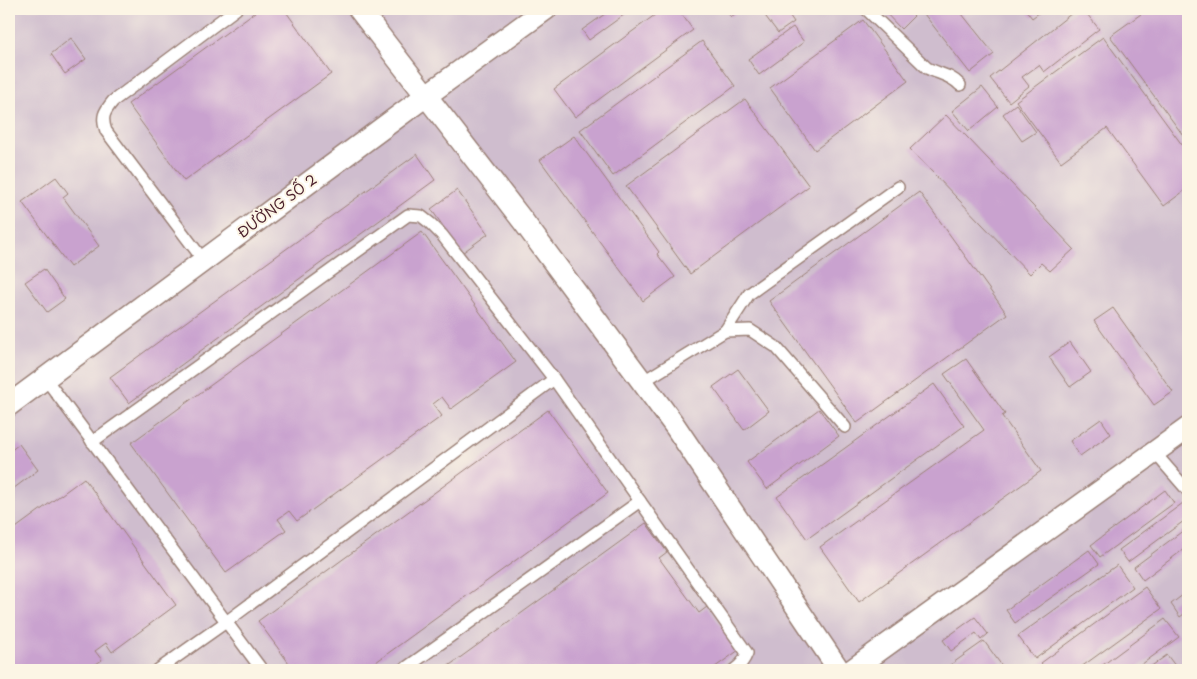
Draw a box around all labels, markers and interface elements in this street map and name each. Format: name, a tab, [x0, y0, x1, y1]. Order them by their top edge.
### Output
street label: ĐƯỜNG SỐ 2	[232, 169, 321, 243]

